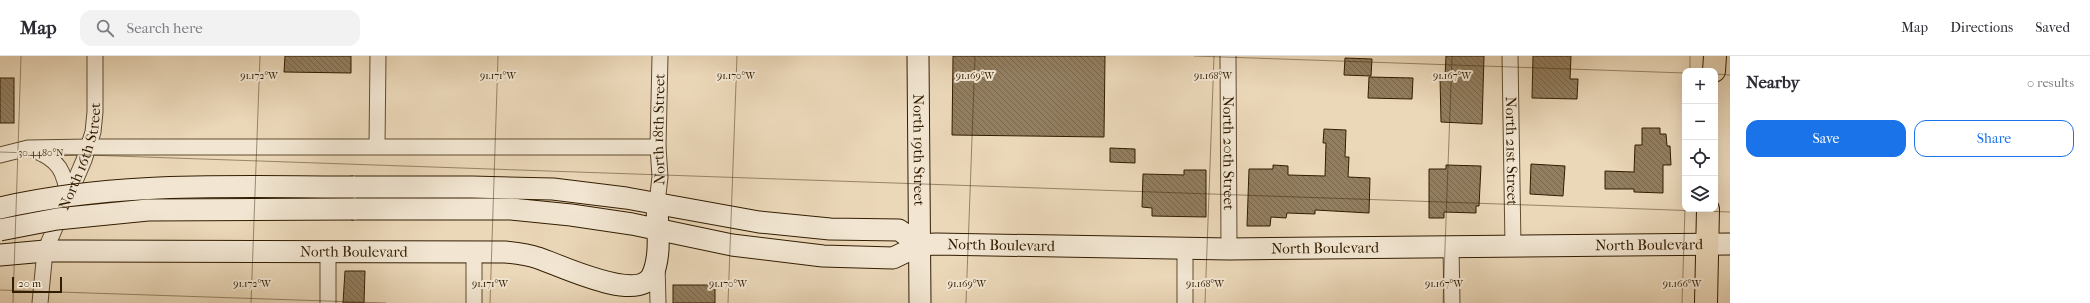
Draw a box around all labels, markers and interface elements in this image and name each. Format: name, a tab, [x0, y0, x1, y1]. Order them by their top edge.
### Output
search box	[80, 10, 360, 46]
text: Map	[20, 17, 56, 39]
icon: search	[94, 17, 116, 39]
text: Search here	[126, 19, 203, 37]
text: Map	[1901, 19, 1928, 36]
text: Directions	[1950, 19, 2013, 36]
text: Saved	[2035, 19, 2070, 36]
map controls	[1682, 68, 1718, 212]
button: +	[1682, 68, 1718, 104]
text: 91.172°W	[240, 70, 279, 82]
text: 91.171°W	[480, 70, 517, 82]
text: 91.170°W	[717, 70, 756, 82]
text: 91.169°W	[956, 70, 995, 82]
text: 91.168°W	[1194, 70, 1233, 82]
text: 91.167°W	[1433, 70, 1472, 82]
text: Nearby	[1746, 72, 1800, 92]
street label: North 18th Street	[649, 73, 669, 186]
text: 0 results	[2027, 75, 2074, 90]
street label: North 19th Street	[909, 94, 928, 207]
street label: North 20th Street	[1219, 96, 1238, 211]
street label: North 21st Street	[1502, 96, 1521, 206]
street label: North 16th Street	[55, 102, 104, 213]
button: −	[1682, 104, 1718, 140]
button: Save	[1746, 120, 1906, 157]
button: Share	[1914, 120, 2074, 157]
button: locate	[1682, 140, 1718, 176]
text: 30.4480°N	[18, 147, 64, 159]
button: layers	[1682, 176, 1718, 212]
street label: North Boulevard	[947, 235, 1056, 255]
street label: North Boulevard	[1595, 235, 1704, 254]
street label: North Boulevard	[1271, 238, 1380, 258]
street label: North Boulevard	[300, 243, 409, 261]
scale bar	[12, 275, 62, 294]
text: 20 m	[18, 277, 41, 290]
text: 91.172°W	[233, 278, 272, 290]
text: 91.171°W	[472, 278, 509, 290]
text: 91.170°W	[709, 278, 748, 290]
text: 91.169°W	[948, 278, 987, 290]
text: 91.168°W	[1186, 278, 1225, 290]
text: 91.167°W	[1425, 278, 1464, 290]
text: 91.166°W	[1663, 278, 1702, 290]

